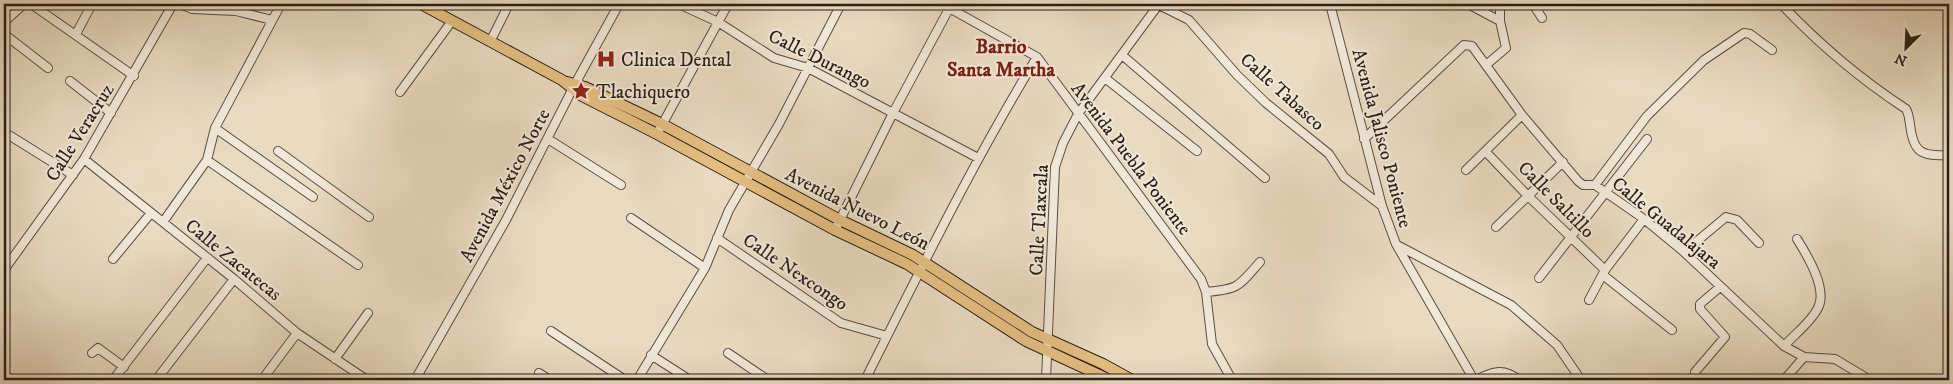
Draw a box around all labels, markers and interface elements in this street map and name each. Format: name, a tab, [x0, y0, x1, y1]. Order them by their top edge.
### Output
north arrow	[1880, 22, 1930, 72]
street label: Calle Durango	[764, 25, 874, 94]
district label: Barrio Santa Martha	[947, 35, 1056, 83]
street label: Avenida Jalisco Poniente	[1347, 46, 1417, 231]
hospital icon: Clinica Dental	[595, 48, 617, 70]
street label: Calle Tabasco	[1235, 48, 1329, 136]
text: N	[1892, 48, 1910, 70]
place label: Clinica Dental	[621, 49, 731, 72]
street label: Avenida Puebla Poniente	[1066, 78, 1196, 240]
street label: Calle Veracruz	[41, 80, 119, 186]
place icon: Tlachiquero	[570, 80, 592, 102]
place label: Tlachiquero	[596, 81, 690, 105]
street label: Avenida México Norte	[455, 105, 556, 266]
street label: Calle Saltillo	[1513, 157, 1599, 243]
street label: Avenida Nuevo León	[781, 163, 933, 256]
street label: Calle Tlaxcala	[1025, 164, 1054, 276]
street label: Calle Guadalajara	[1607, 172, 1725, 274]
street label: Calle Zacatecas	[180, 214, 286, 306]
street label: Calle Nexcongo	[738, 229, 852, 316]

